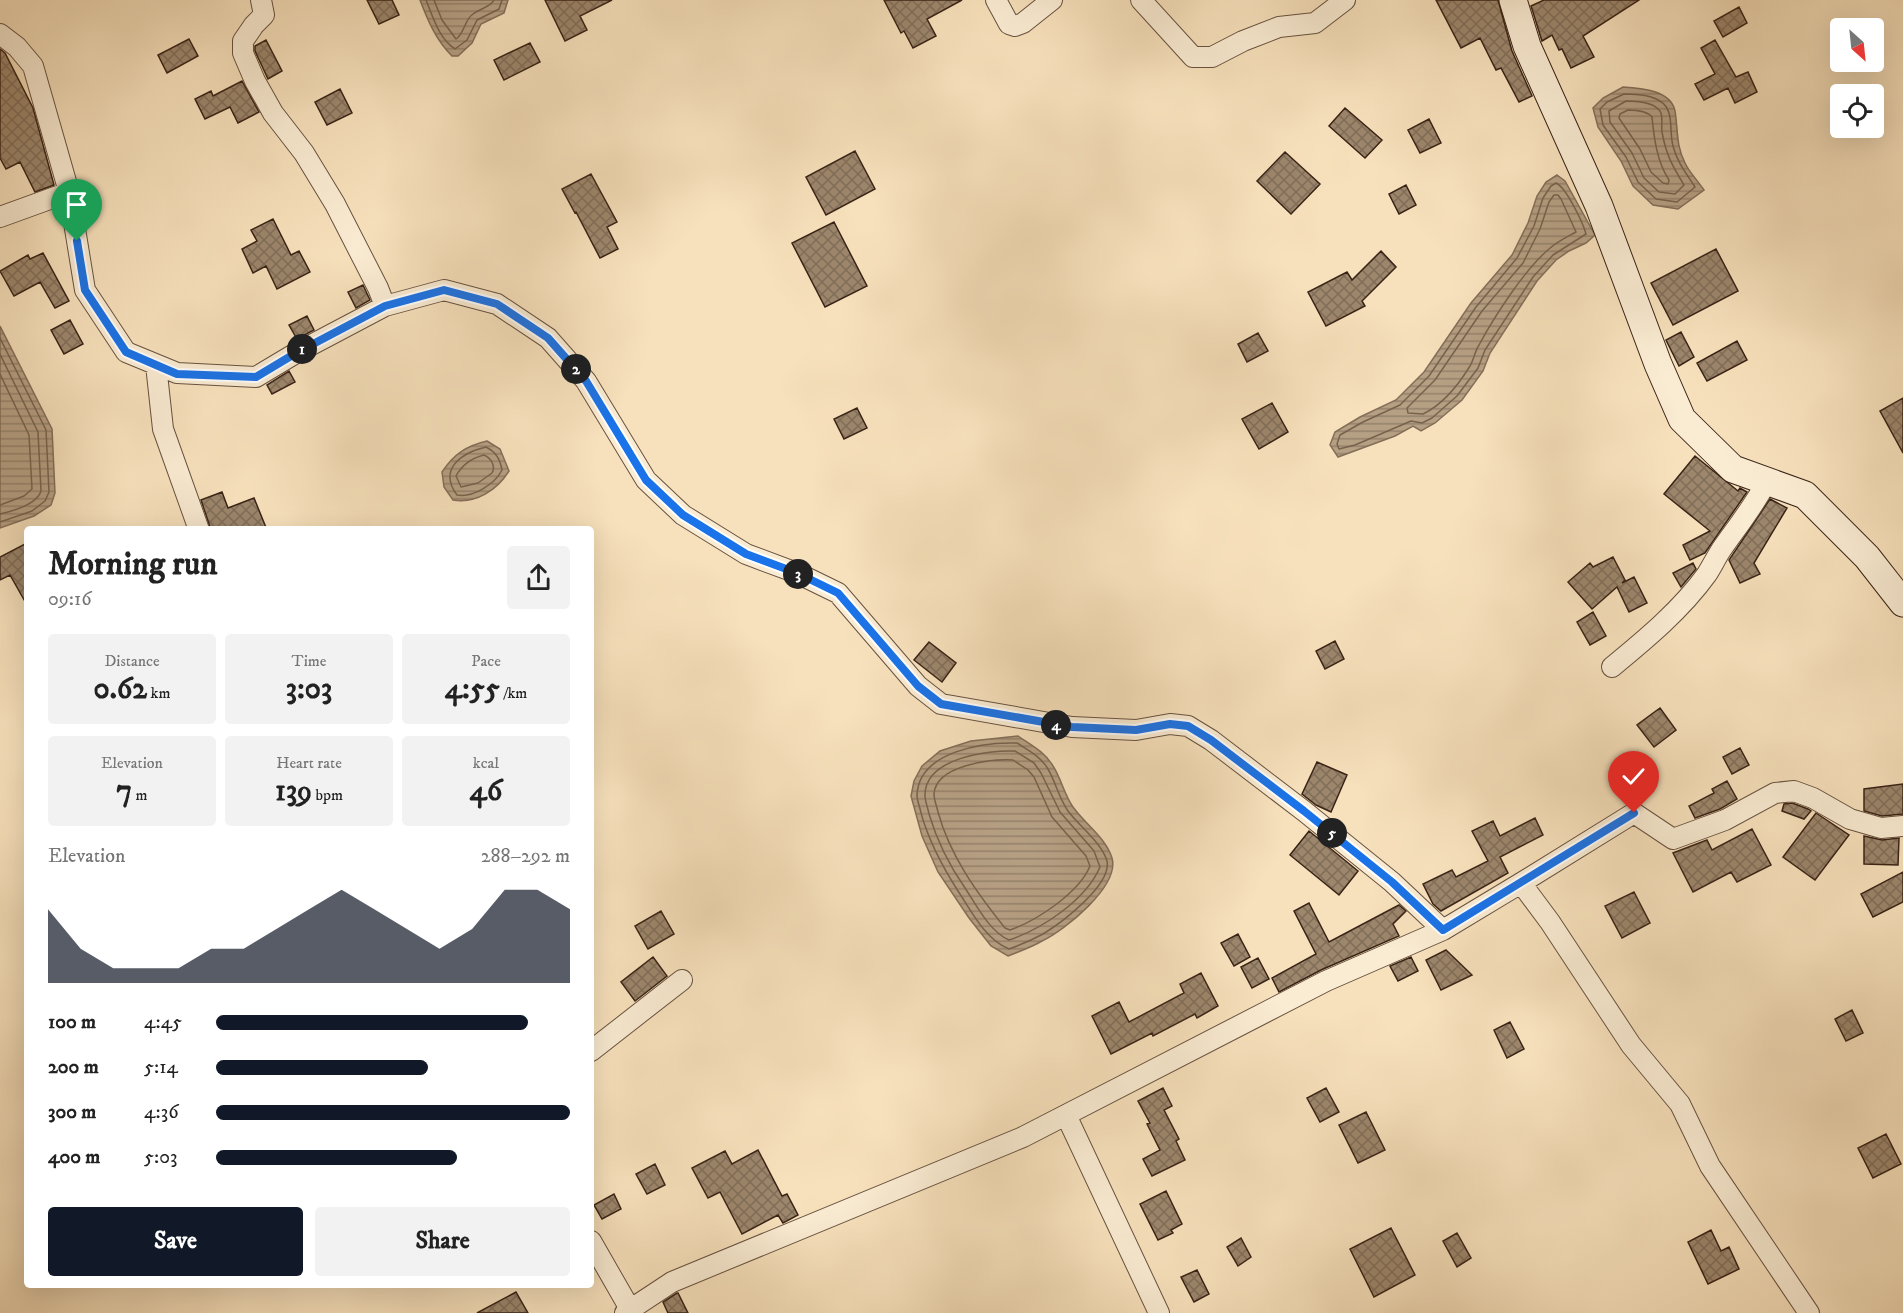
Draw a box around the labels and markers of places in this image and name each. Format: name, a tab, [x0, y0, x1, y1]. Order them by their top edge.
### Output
pin	[51, 179, 102, 241]
pin: 1	[287, 334, 317, 364]
pin: 2	[561, 354, 591, 384]
pin: 3	[783, 559, 813, 589]
pin: 4	[1041, 710, 1071, 740]
pin	[1608, 751, 1659, 813]
pin: 5	[1317, 818, 1347, 848]

